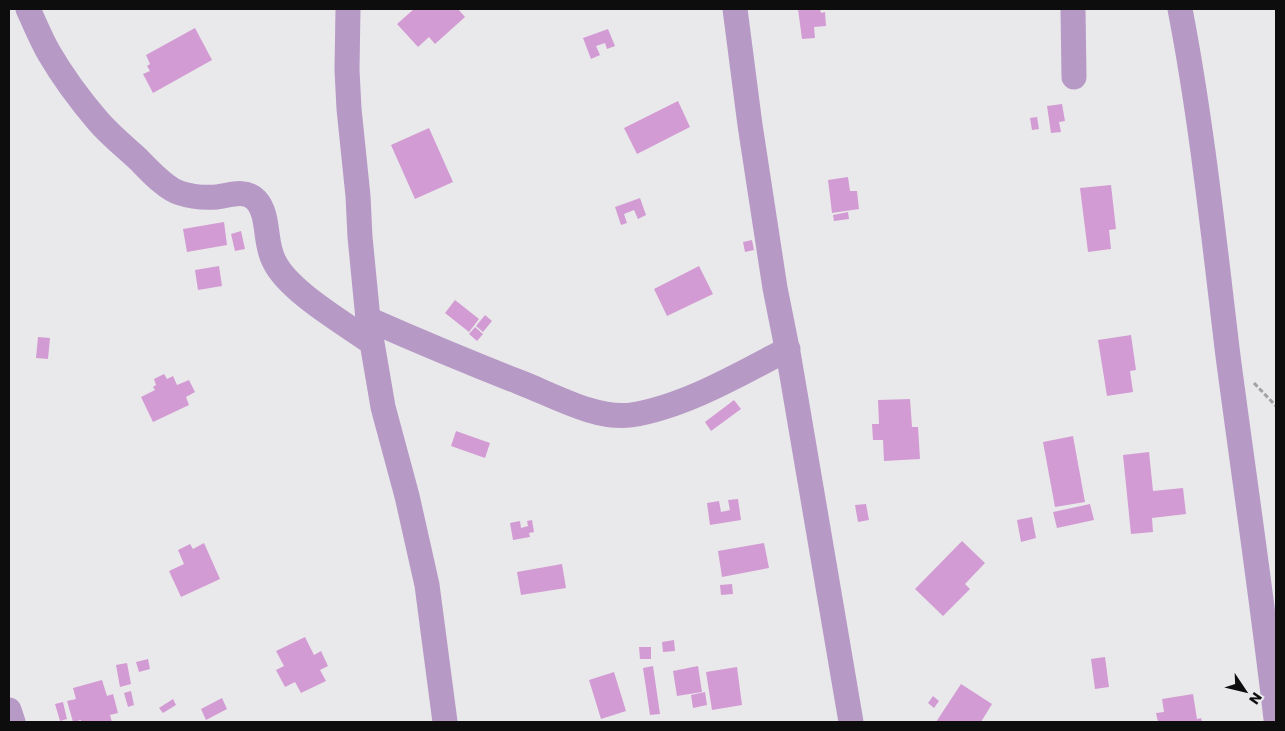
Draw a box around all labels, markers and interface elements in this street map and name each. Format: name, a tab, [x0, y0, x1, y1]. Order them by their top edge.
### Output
north arrow	[1220, 666, 1270, 716]
text: N	[1244, 688, 1267, 709]

